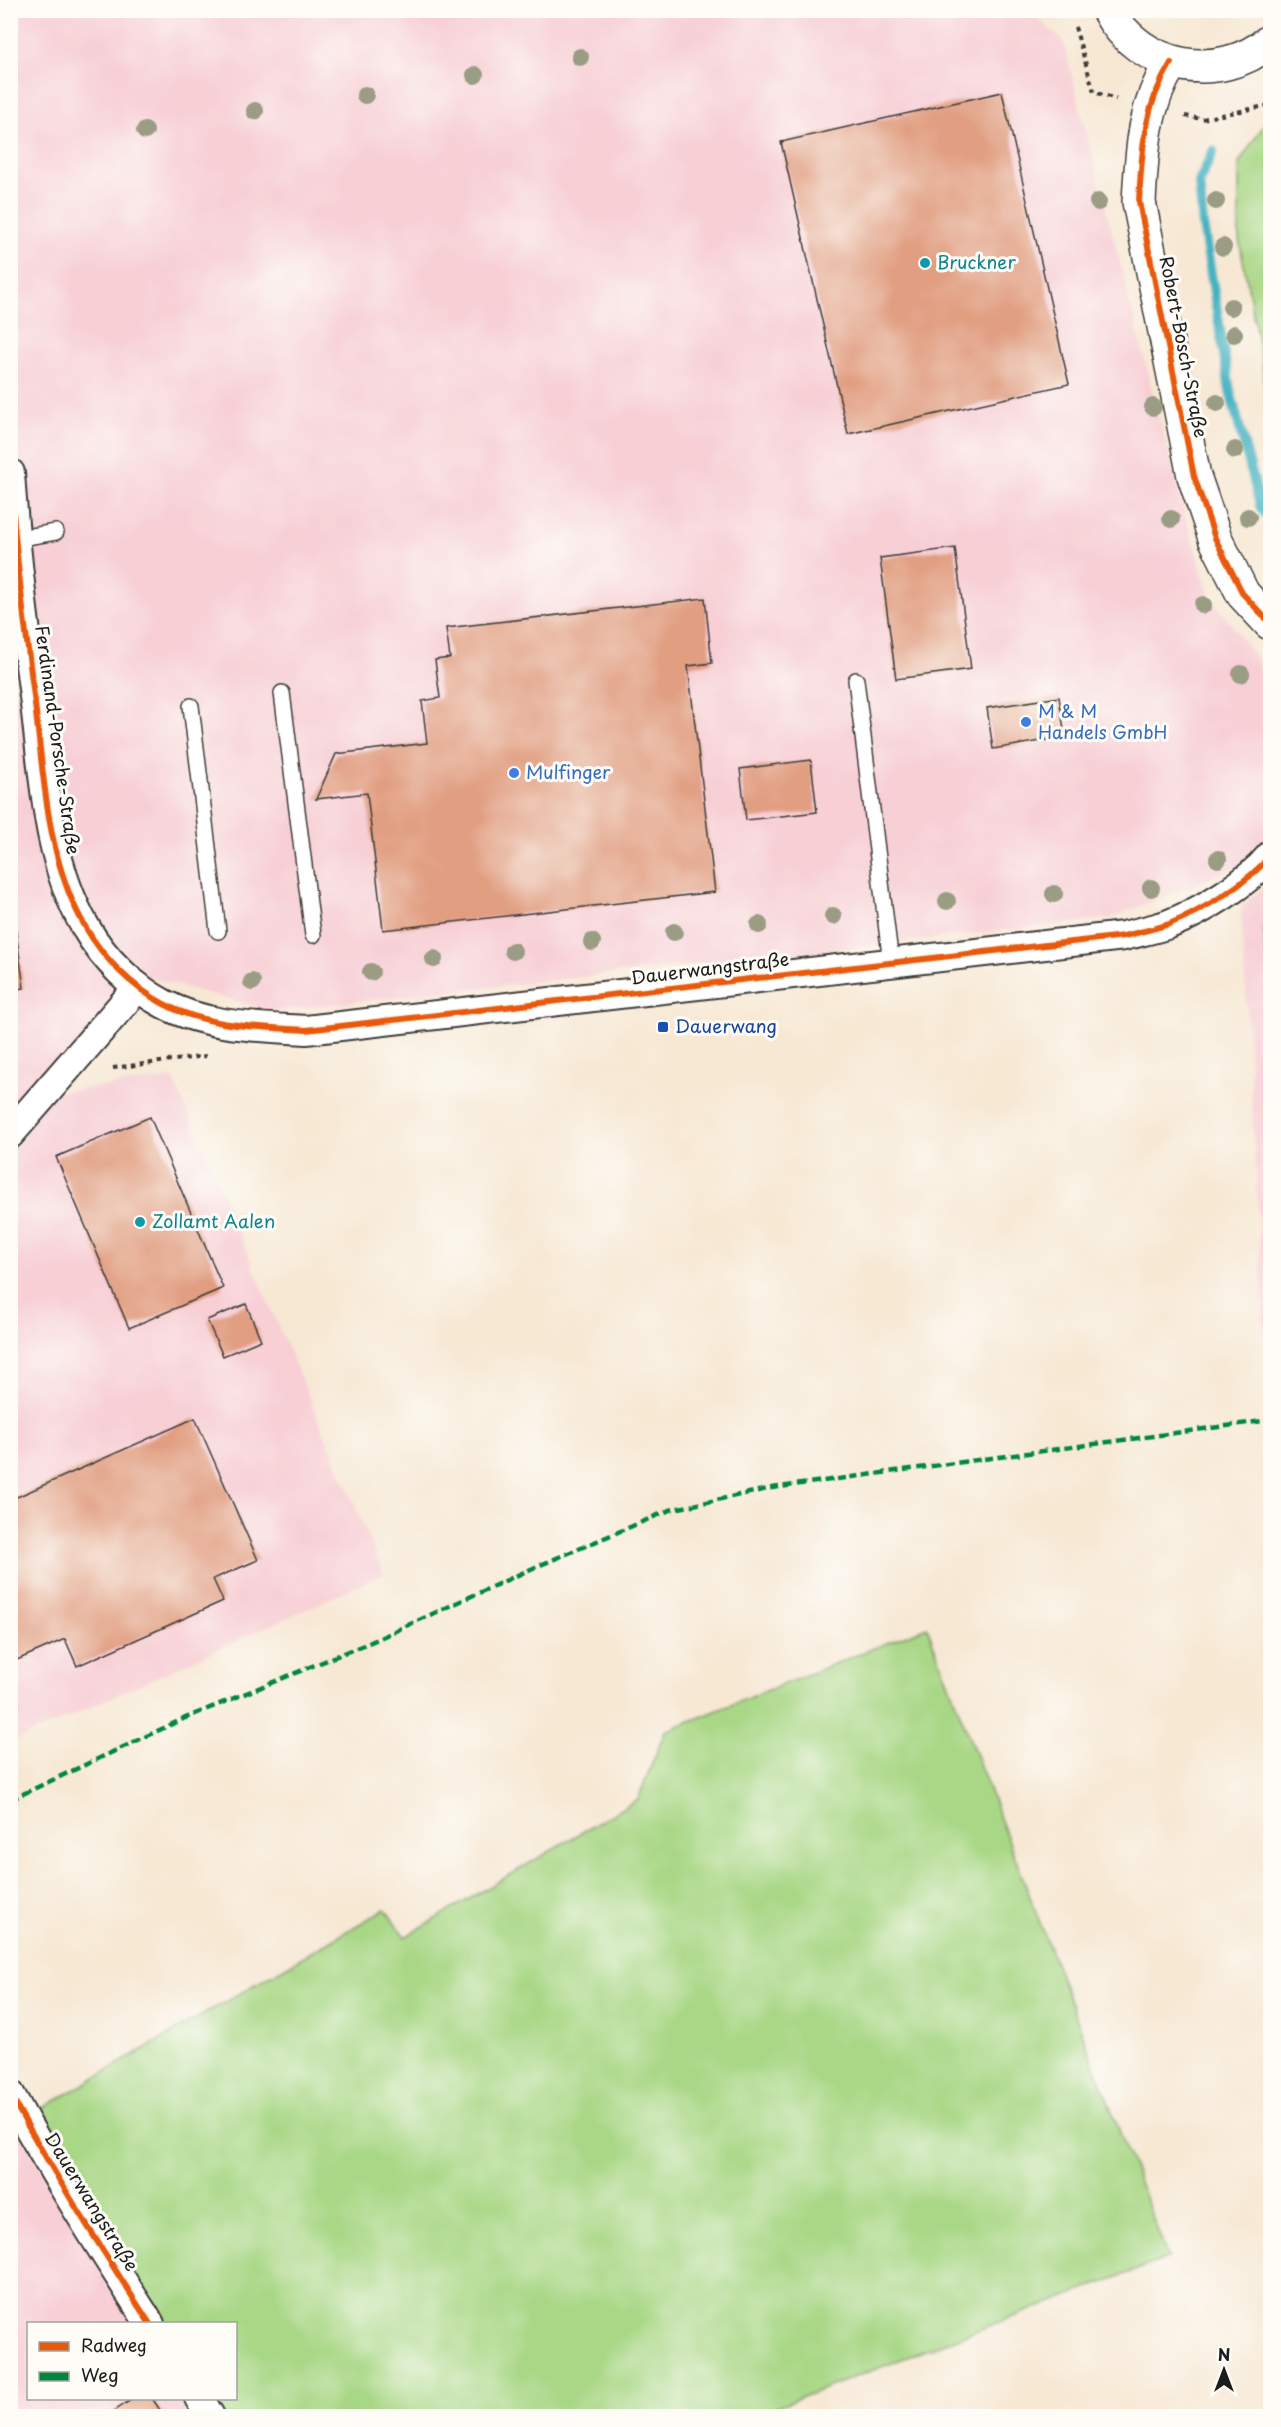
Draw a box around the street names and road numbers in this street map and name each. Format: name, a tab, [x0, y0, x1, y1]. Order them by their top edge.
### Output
street label: Robert-Bosch-Straße	[1154, 254, 1215, 440]
street label: Ferdinand-Porsche-Straße	[29, 624, 88, 856]
street label: Dauerwangstraße	[629, 944, 791, 991]
street label: Dauerwangstraße	[39, 2126, 146, 2276]

